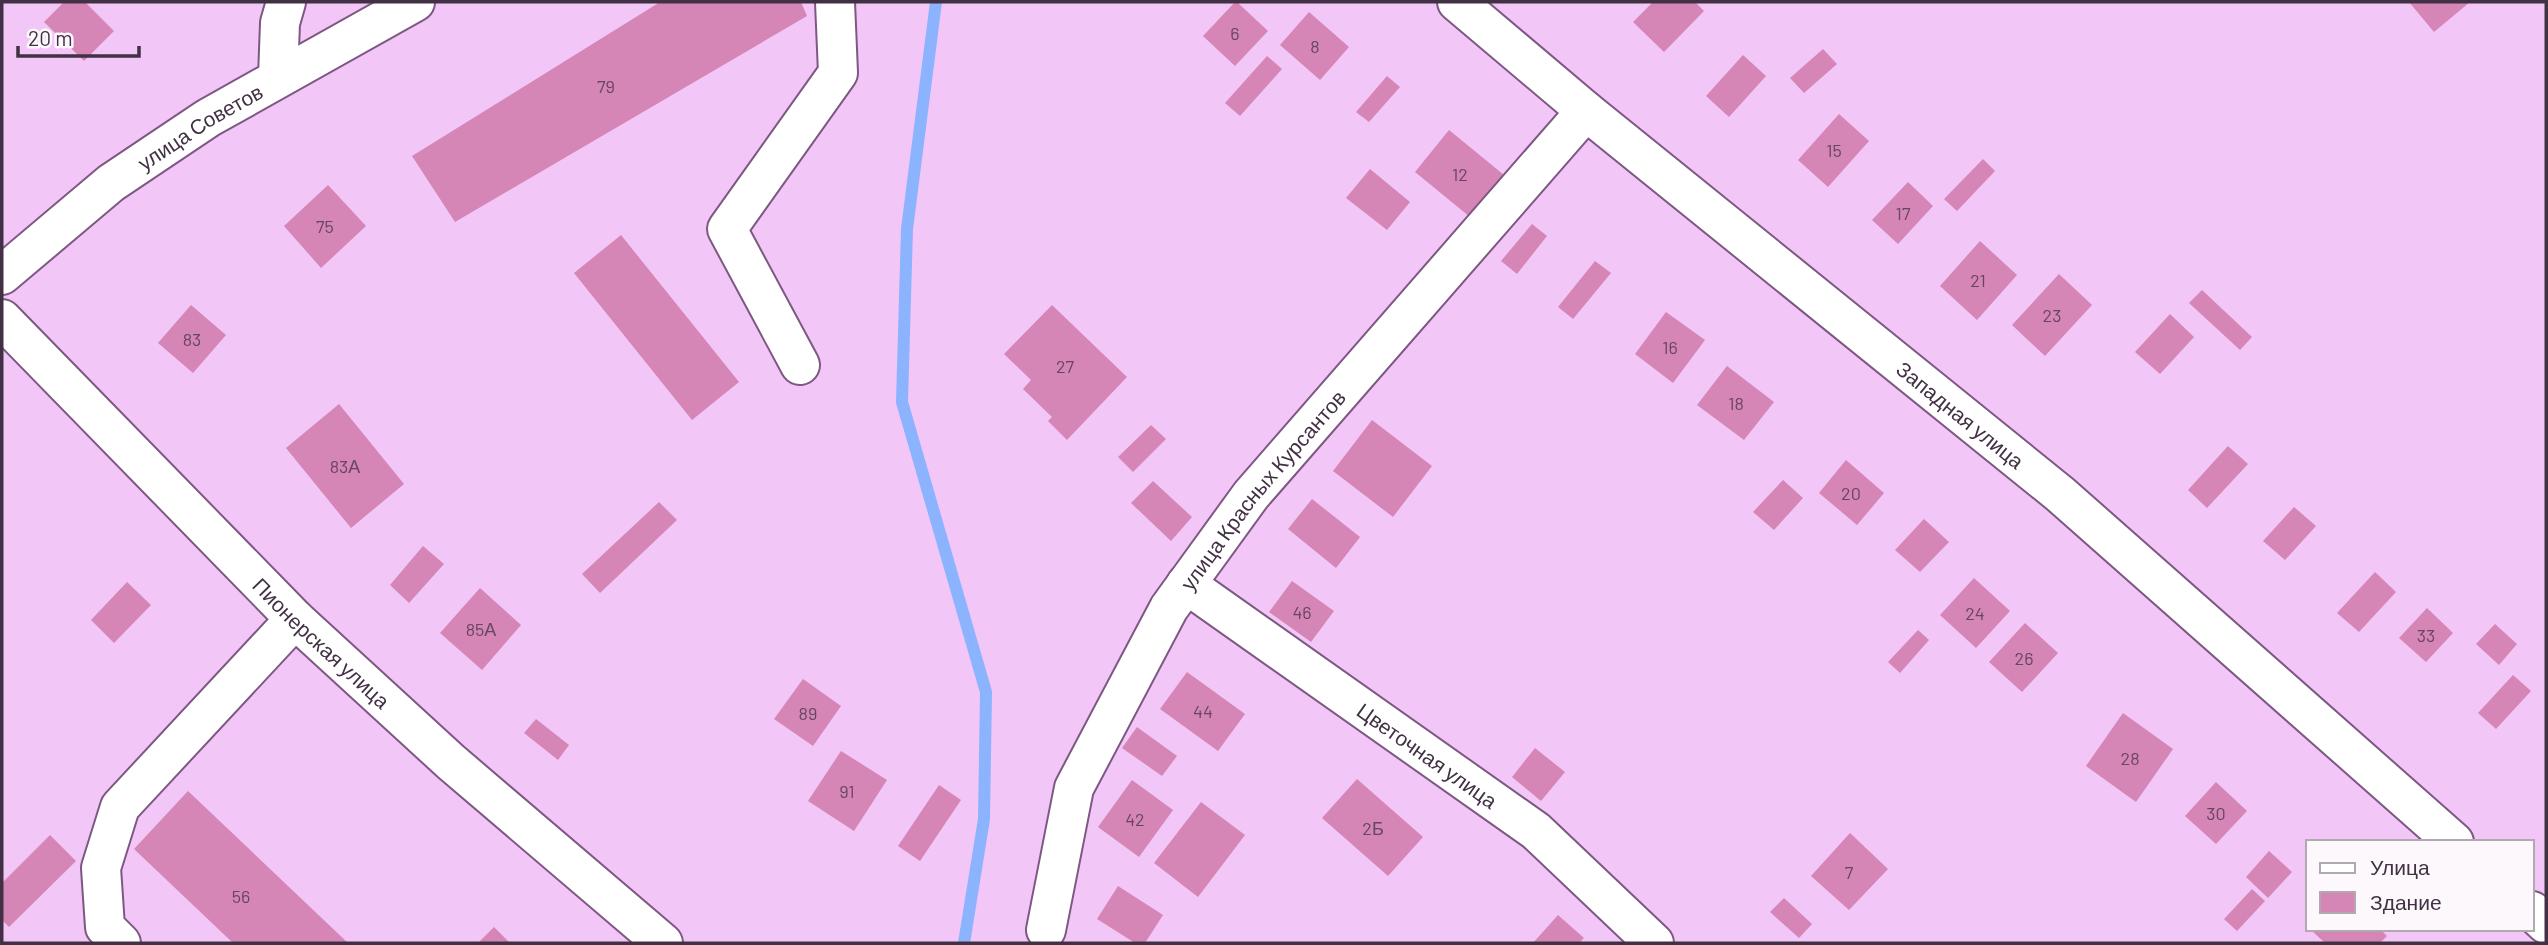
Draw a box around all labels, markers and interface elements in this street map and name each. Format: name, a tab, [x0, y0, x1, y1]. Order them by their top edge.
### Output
scale bar	[18, 14, 138, 58]
house number: 6	[1230, 22, 1240, 44]
text: 20 m	[28, 25, 73, 50]
house number: 8	[1310, 35, 1320, 57]
house number: 79	[597, 75, 615, 97]
street label: улица Советов	[132, 78, 267, 175]
house number: 15	[1826, 139, 1842, 161]
house number: 12	[1452, 163, 1468, 185]
house number: 17	[1896, 202, 1911, 224]
house number: 75	[316, 215, 334, 237]
house number: 21	[1970, 269, 1986, 291]
house number: 23	[2043, 304, 2061, 326]
house number: 83	[183, 328, 201, 350]
house number: 16	[1662, 336, 1678, 358]
house number: 27	[1056, 355, 1075, 377]
street label: Западная улица	[1892, 355, 2030, 473]
street label: улица Красных Курсантов	[1174, 384, 1350, 594]
house number: 18	[1728, 392, 1744, 414]
house number: 83А	[330, 455, 360, 477]
house number: 20	[1841, 482, 1861, 504]
street label: Пионерская улица	[249, 572, 396, 713]
house number: 46	[1292, 601, 1312, 623]
house number: 24	[1965, 602, 1985, 624]
house number: 85А	[466, 618, 496, 640]
house number: 33	[2417, 624, 2435, 646]
house number: 26	[2015, 647, 2033, 669]
street label: Цветочная улица	[1353, 697, 1503, 813]
house number: 44	[1193, 700, 1213, 722]
house number: 89	[799, 702, 817, 724]
house number: 28	[2120, 747, 2140, 769]
house number: 91	[839, 780, 855, 802]
house number: 30	[2206, 802, 2226, 824]
house number: 42	[1125, 808, 1145, 830]
house number: 2Б	[1362, 817, 1384, 839]
legend	[2306, 840, 2534, 931]
text: Улица	[2370, 854, 2430, 879]
house number: 7	[1845, 861, 1854, 883]
house number: 56	[232, 885, 250, 907]
text: Здание	[2370, 889, 2442, 914]

